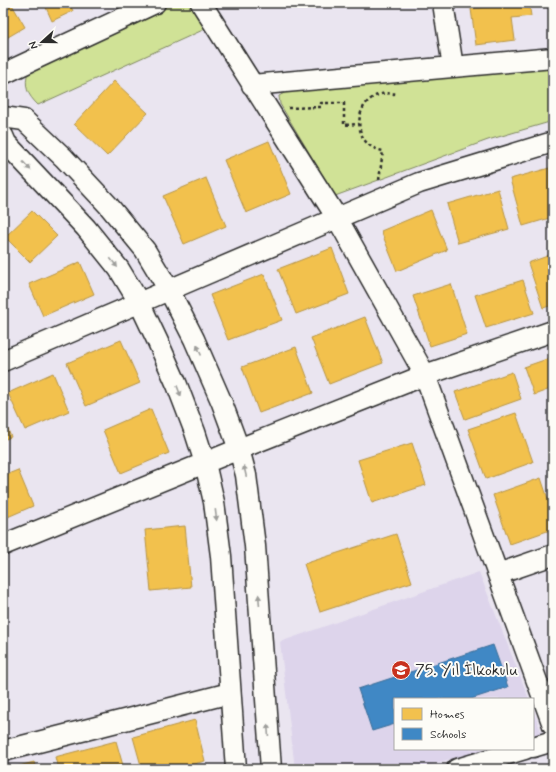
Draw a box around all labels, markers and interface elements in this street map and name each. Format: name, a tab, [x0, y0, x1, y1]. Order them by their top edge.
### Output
north arrow	[22, 22, 62, 62]
text: N	[26, 39, 41, 51]
one-way arrow	[23, 161, 32, 172]
one-way arrow	[110, 257, 119, 268]
one-way arrow	[196, 344, 202, 356]
one-way arrow	[177, 385, 183, 397]
one-way arrow	[241, 465, 247, 478]
one-way arrow	[213, 509, 219, 521]
one-way arrow	[255, 594, 262, 606]
school or university icon: 75. Yıl İlkokulu	[390, 659, 412, 681]
place label: 75. Yıl İlkokulu	[415, 660, 518, 681]
legend	[394, 698, 534, 750]
text: Homes	[430, 707, 465, 723]
one-way arrow	[265, 724, 272, 736]
text: Schools	[430, 727, 466, 743]

